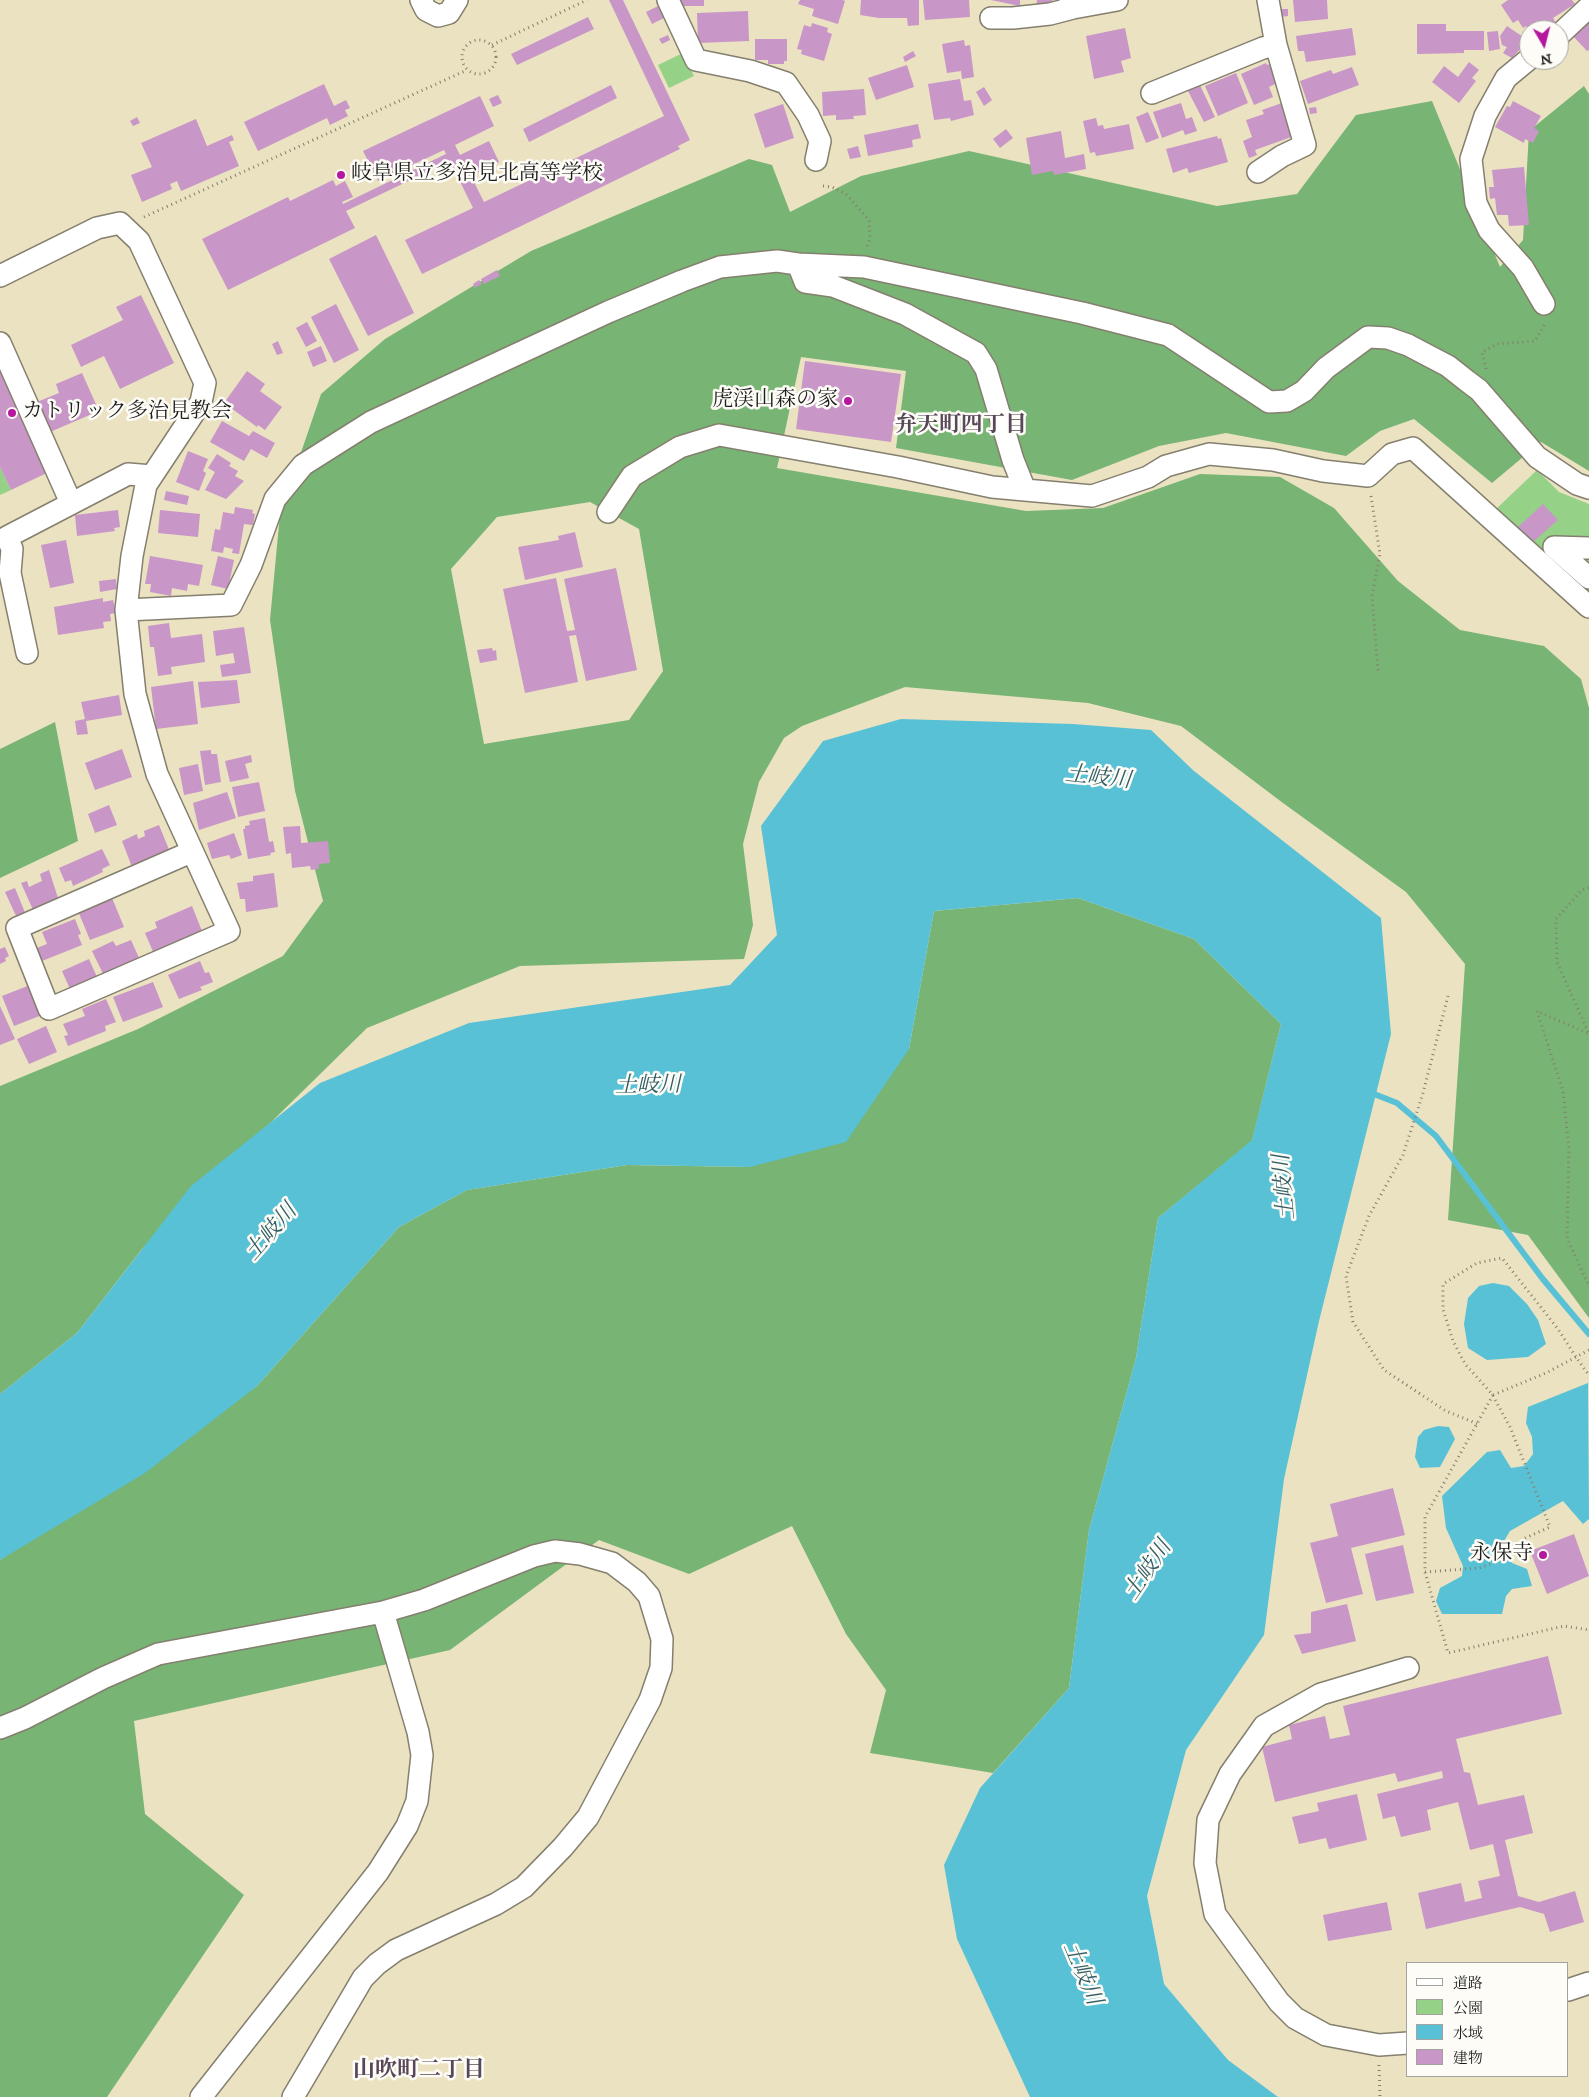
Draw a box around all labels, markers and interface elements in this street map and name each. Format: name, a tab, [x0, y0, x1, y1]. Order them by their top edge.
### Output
north arrow	[1519, 20, 1569, 70]
text: N	[1539, 49, 1553, 69]
place label: 岐阜県立多治見北高等学校	[351, 162, 603, 188]
marker: 岐阜県立多治見北高等学校	[335, 169, 347, 181]
place label: 虎渓山森の家	[712, 388, 838, 414]
marker: 虎渓山森の家	[842, 395, 854, 407]
place label: カトリック多治見教会	[22, 400, 232, 426]
marker: カトリック多治見教会	[6, 407, 18, 419]
district label: 弁天町四丁目	[895, 413, 1027, 439]
water label: 土岐川	[1064, 762, 1132, 796]
water label: 土岐川	[615, 1073, 681, 1101]
water label: 土岐川	[1270, 1153, 1302, 1221]
water label: 土岐川	[240, 1199, 304, 1267]
water label: 土岐川	[1120, 1536, 1178, 1606]
place label: 永保寺	[1470, 1542, 1533, 1568]
marker: 永保寺	[1537, 1549, 1549, 1561]
water label: 土岐川	[1056, 1938, 1106, 2010]
legend	[1406, 1962, 1569, 2077]
text: 道路	[1453, 1974, 1483, 1993]
text: 公園	[1453, 1999, 1483, 2018]
text: 水域	[1453, 2024, 1483, 2043]
text: 建物	[1453, 2049, 1483, 2068]
district label: 山吹町二丁目	[353, 2058, 485, 2084]

